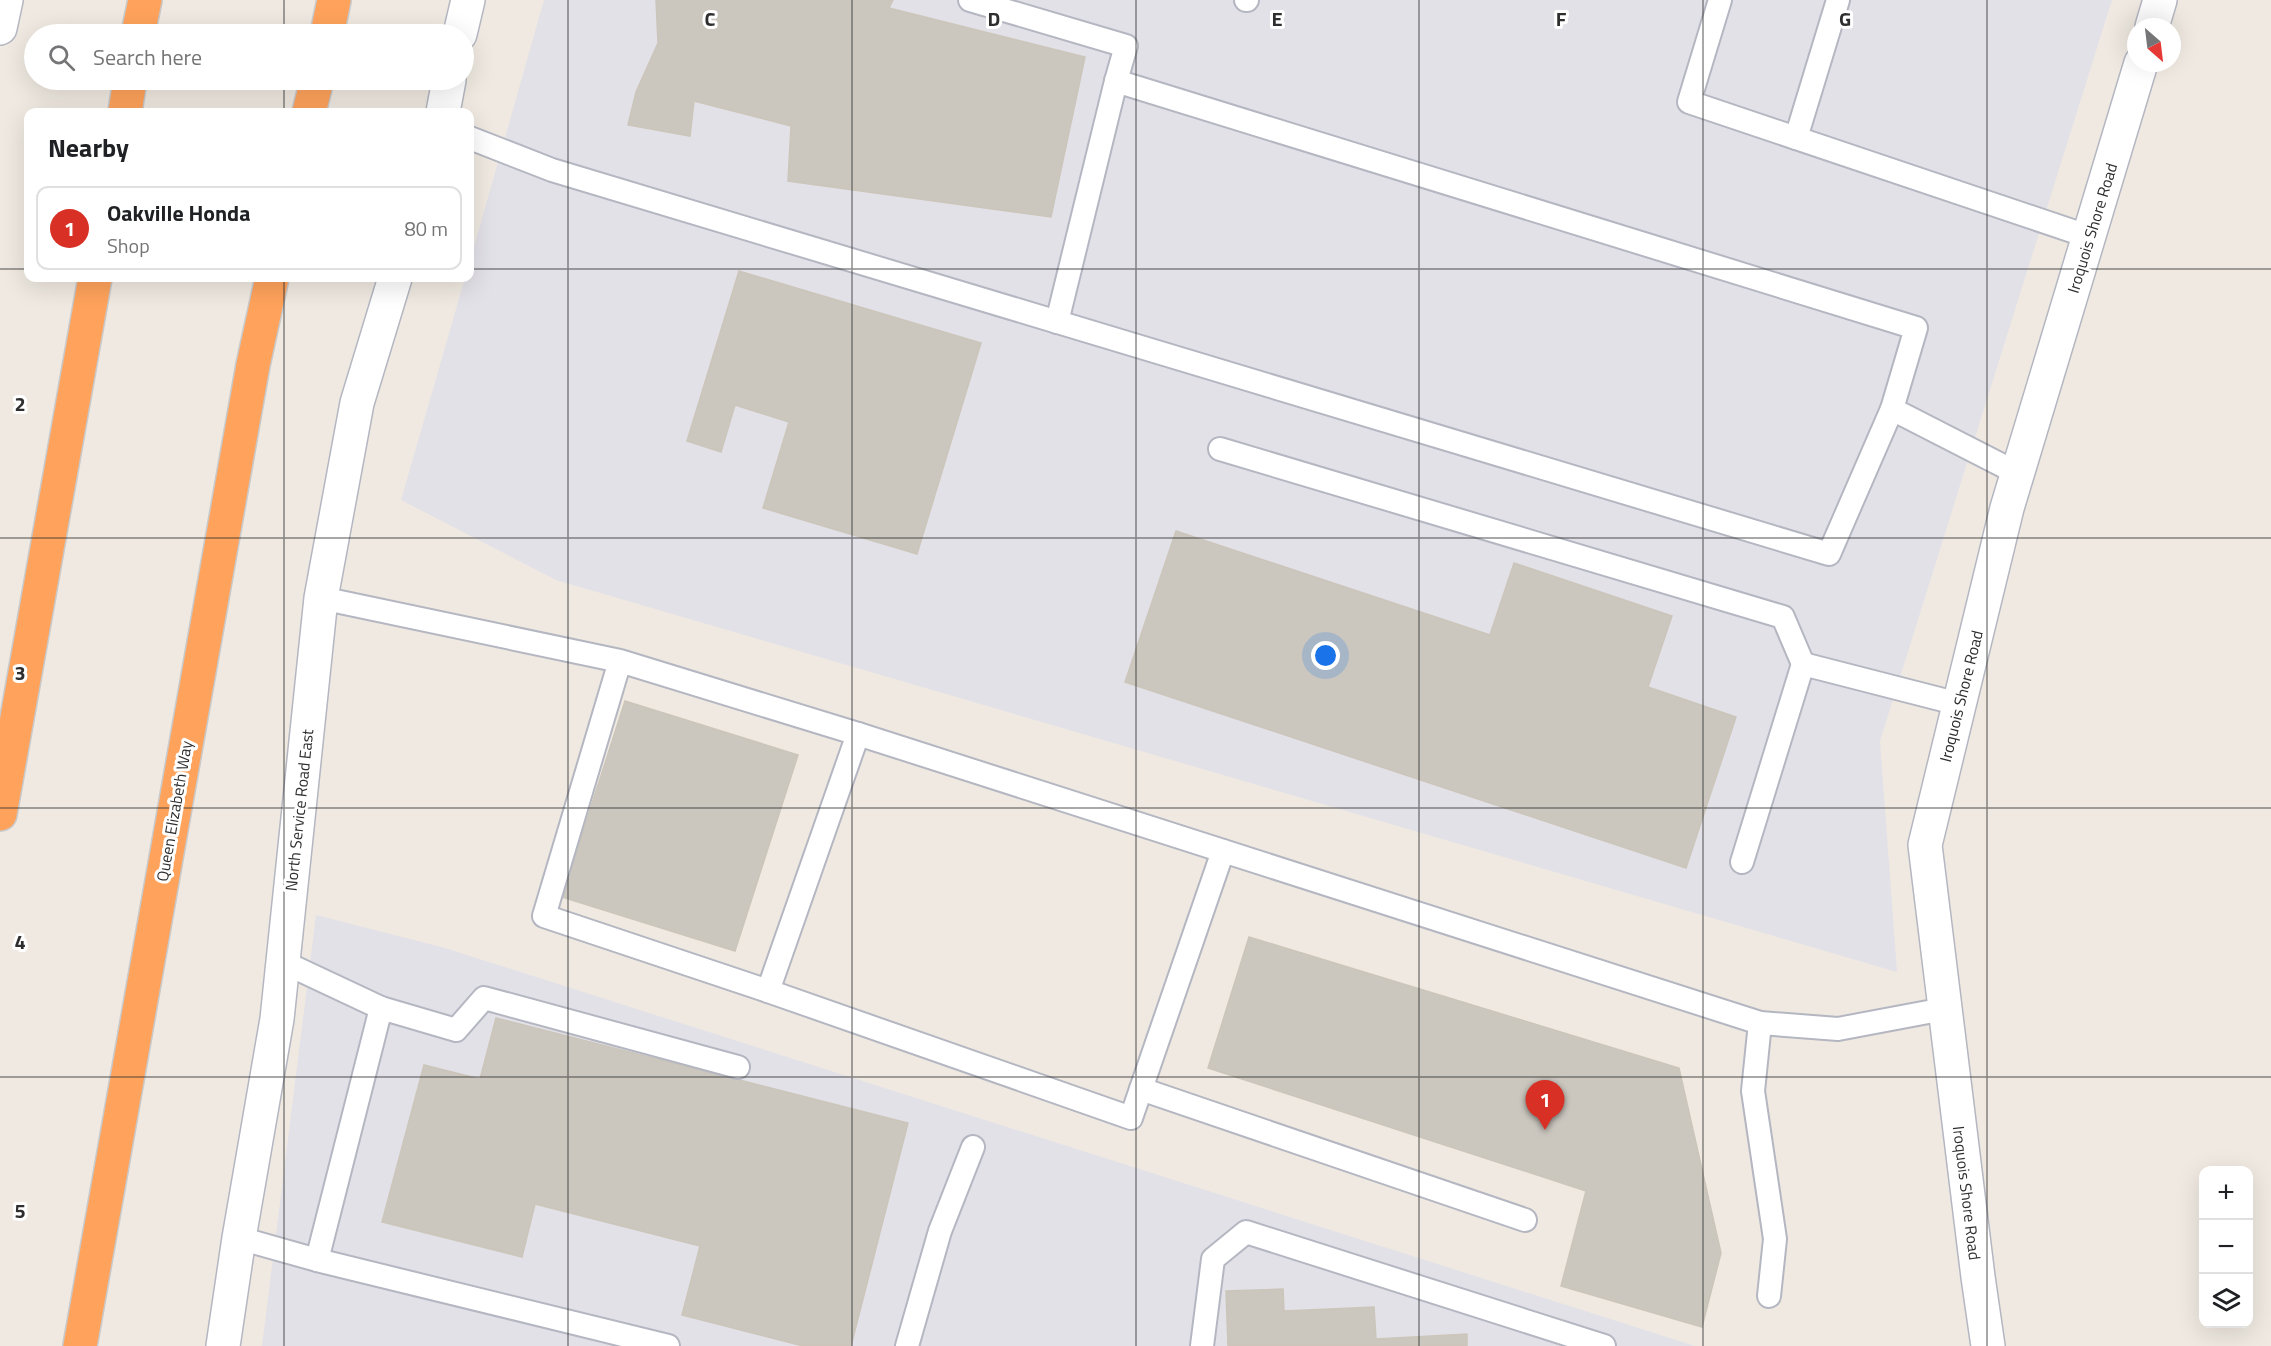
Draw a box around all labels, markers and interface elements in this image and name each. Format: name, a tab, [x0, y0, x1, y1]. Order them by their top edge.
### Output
text: C	[705, 3, 716, 34]
text: D	[988, 3, 1000, 34]
text: E	[1271, 3, 1283, 34]
text: F	[1556, 3, 1567, 34]
text: G	[1839, 3, 1851, 34]
north arrow	[2127, 18, 2181, 72]
search box	[24, 24, 474, 90]
text: Search here	[93, 40, 202, 74]
icon: search	[45, 41, 78, 74]
text: Nearby	[48, 128, 129, 167]
street label: Iroquois Shore Road	[2061, 160, 2123, 296]
text: Oakville Honda	[107, 196, 250, 230]
text: 1	[64, 213, 75, 244]
text: 80 m	[404, 213, 448, 244]
text: Shop	[107, 230, 150, 261]
text: 2	[14, 388, 26, 419]
street label: Iroquois Shore Road	[1933, 628, 1989, 764]
your location	[1311, 641, 1340, 670]
text: 3	[14, 657, 26, 688]
street label: North Service Road East	[279, 728, 319, 892]
street label: Queen Elizabeth Way	[150, 739, 198, 883]
text: 4	[14, 926, 26, 957]
pin: 1	[1526, 1080, 1564, 1130]
street label: Iroquois Shore Road	[1947, 1125, 1987, 1261]
map controls	[2199, 1166, 2253, 1328]
button: +	[2199, 1166, 2253, 1220]
text: 5	[14, 1195, 26, 1226]
button: −	[2199, 1220, 2253, 1274]
button: layers	[2199, 1274, 2253, 1328]

